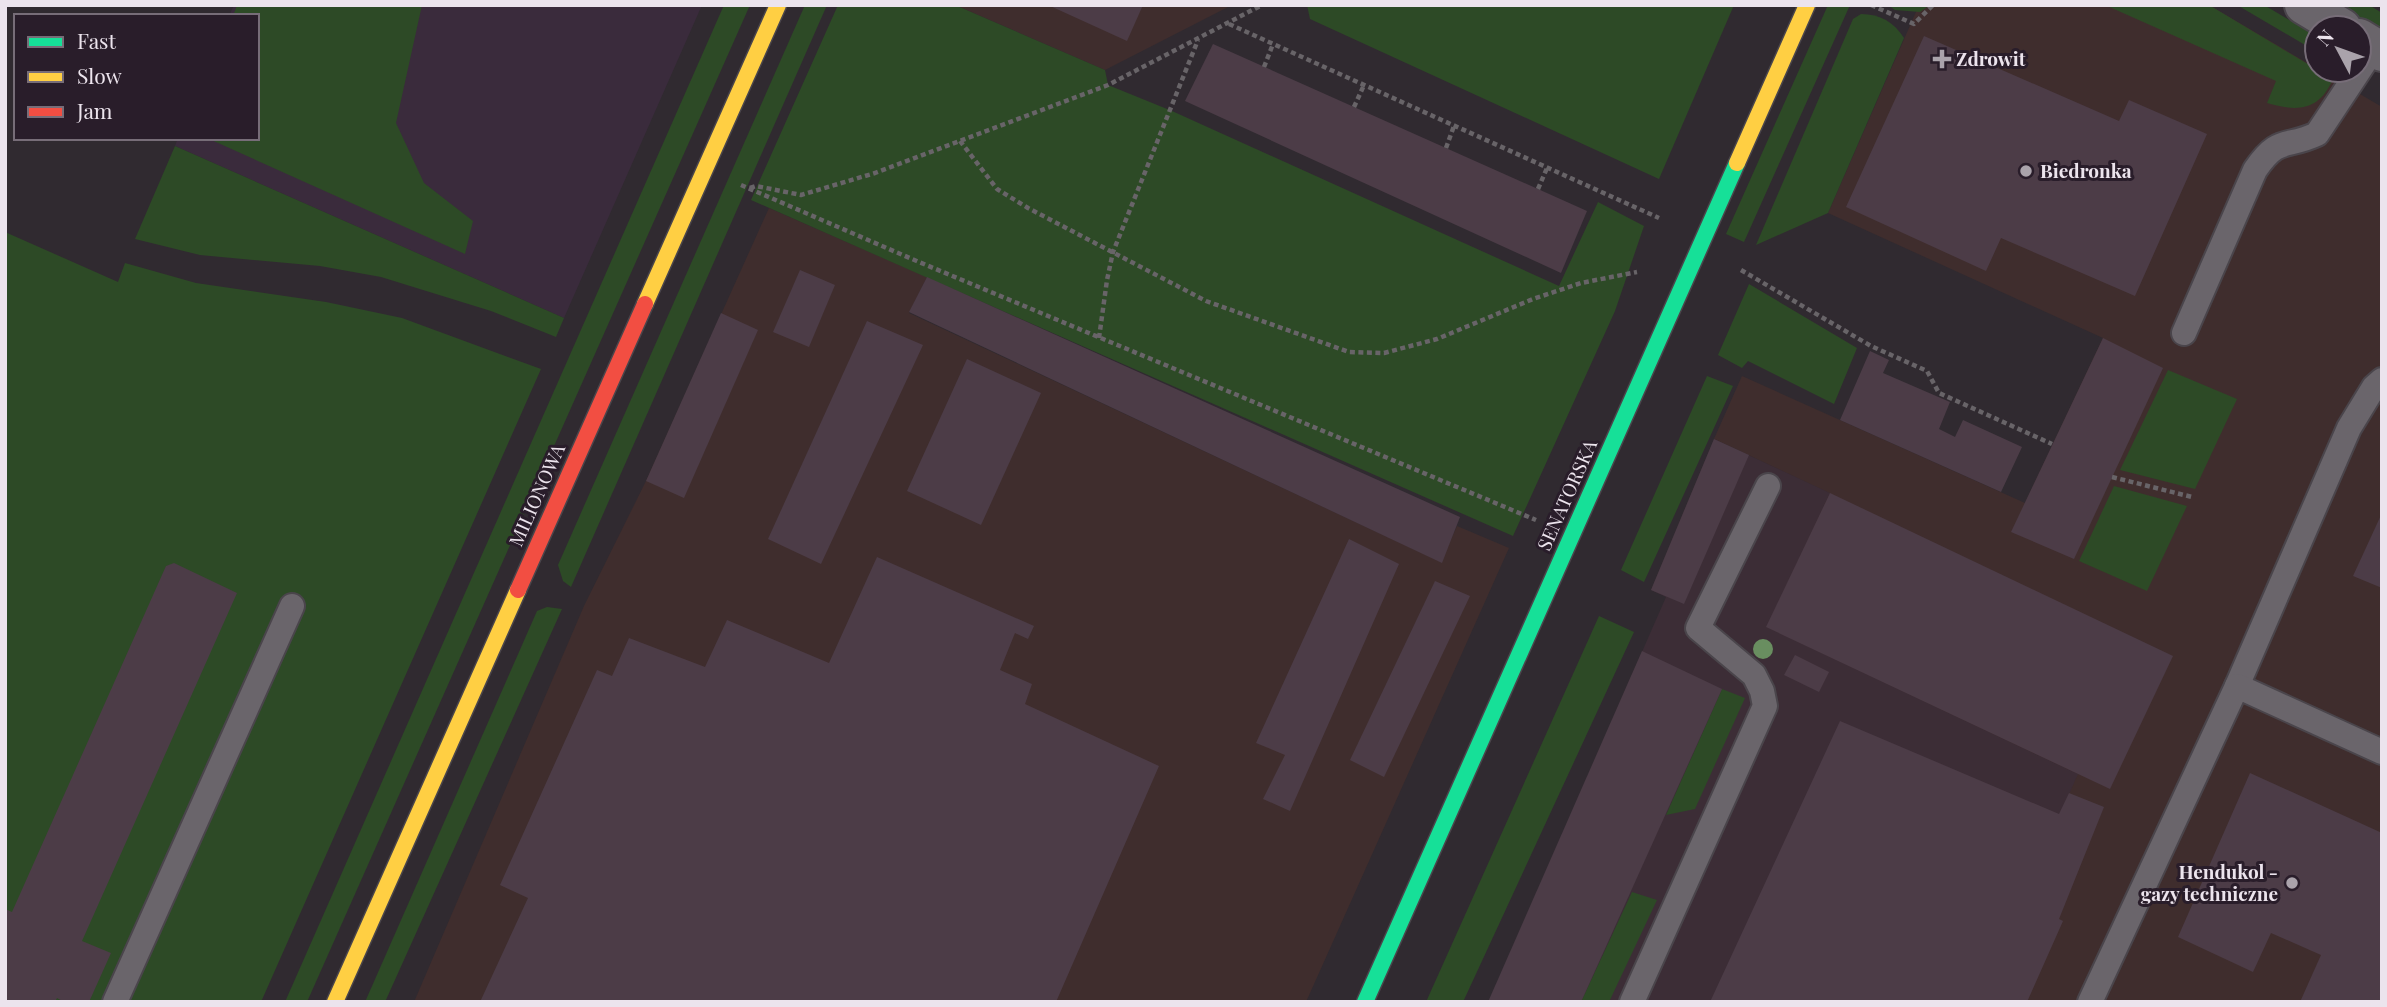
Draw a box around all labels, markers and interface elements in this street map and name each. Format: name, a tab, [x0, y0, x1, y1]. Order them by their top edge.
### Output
legend	[14, 14, 259, 140]
north arrow	[2303, 14, 2373, 84]
text: N	[2310, 23, 2339, 51]
text: Fast	[77, 26, 116, 54]
place label: Zdrowit	[1956, 45, 2026, 71]
marker: Zdrowit	[1934, 51, 1950, 67]
text: Slow	[77, 61, 122, 89]
text: Jam	[76, 96, 113, 124]
place label: Biedronka	[2040, 157, 2132, 183]
marker: Biedronka	[2018, 163, 2034, 179]
street label: SENATORSKA	[1530, 434, 1603, 554]
street label: MILIONOWA	[502, 438, 571, 550]
place label: Hendukol - gazy techniczne	[2141, 858, 2278, 906]
marker: Hendukol - gazy techniczne	[2284, 875, 2300, 891]

